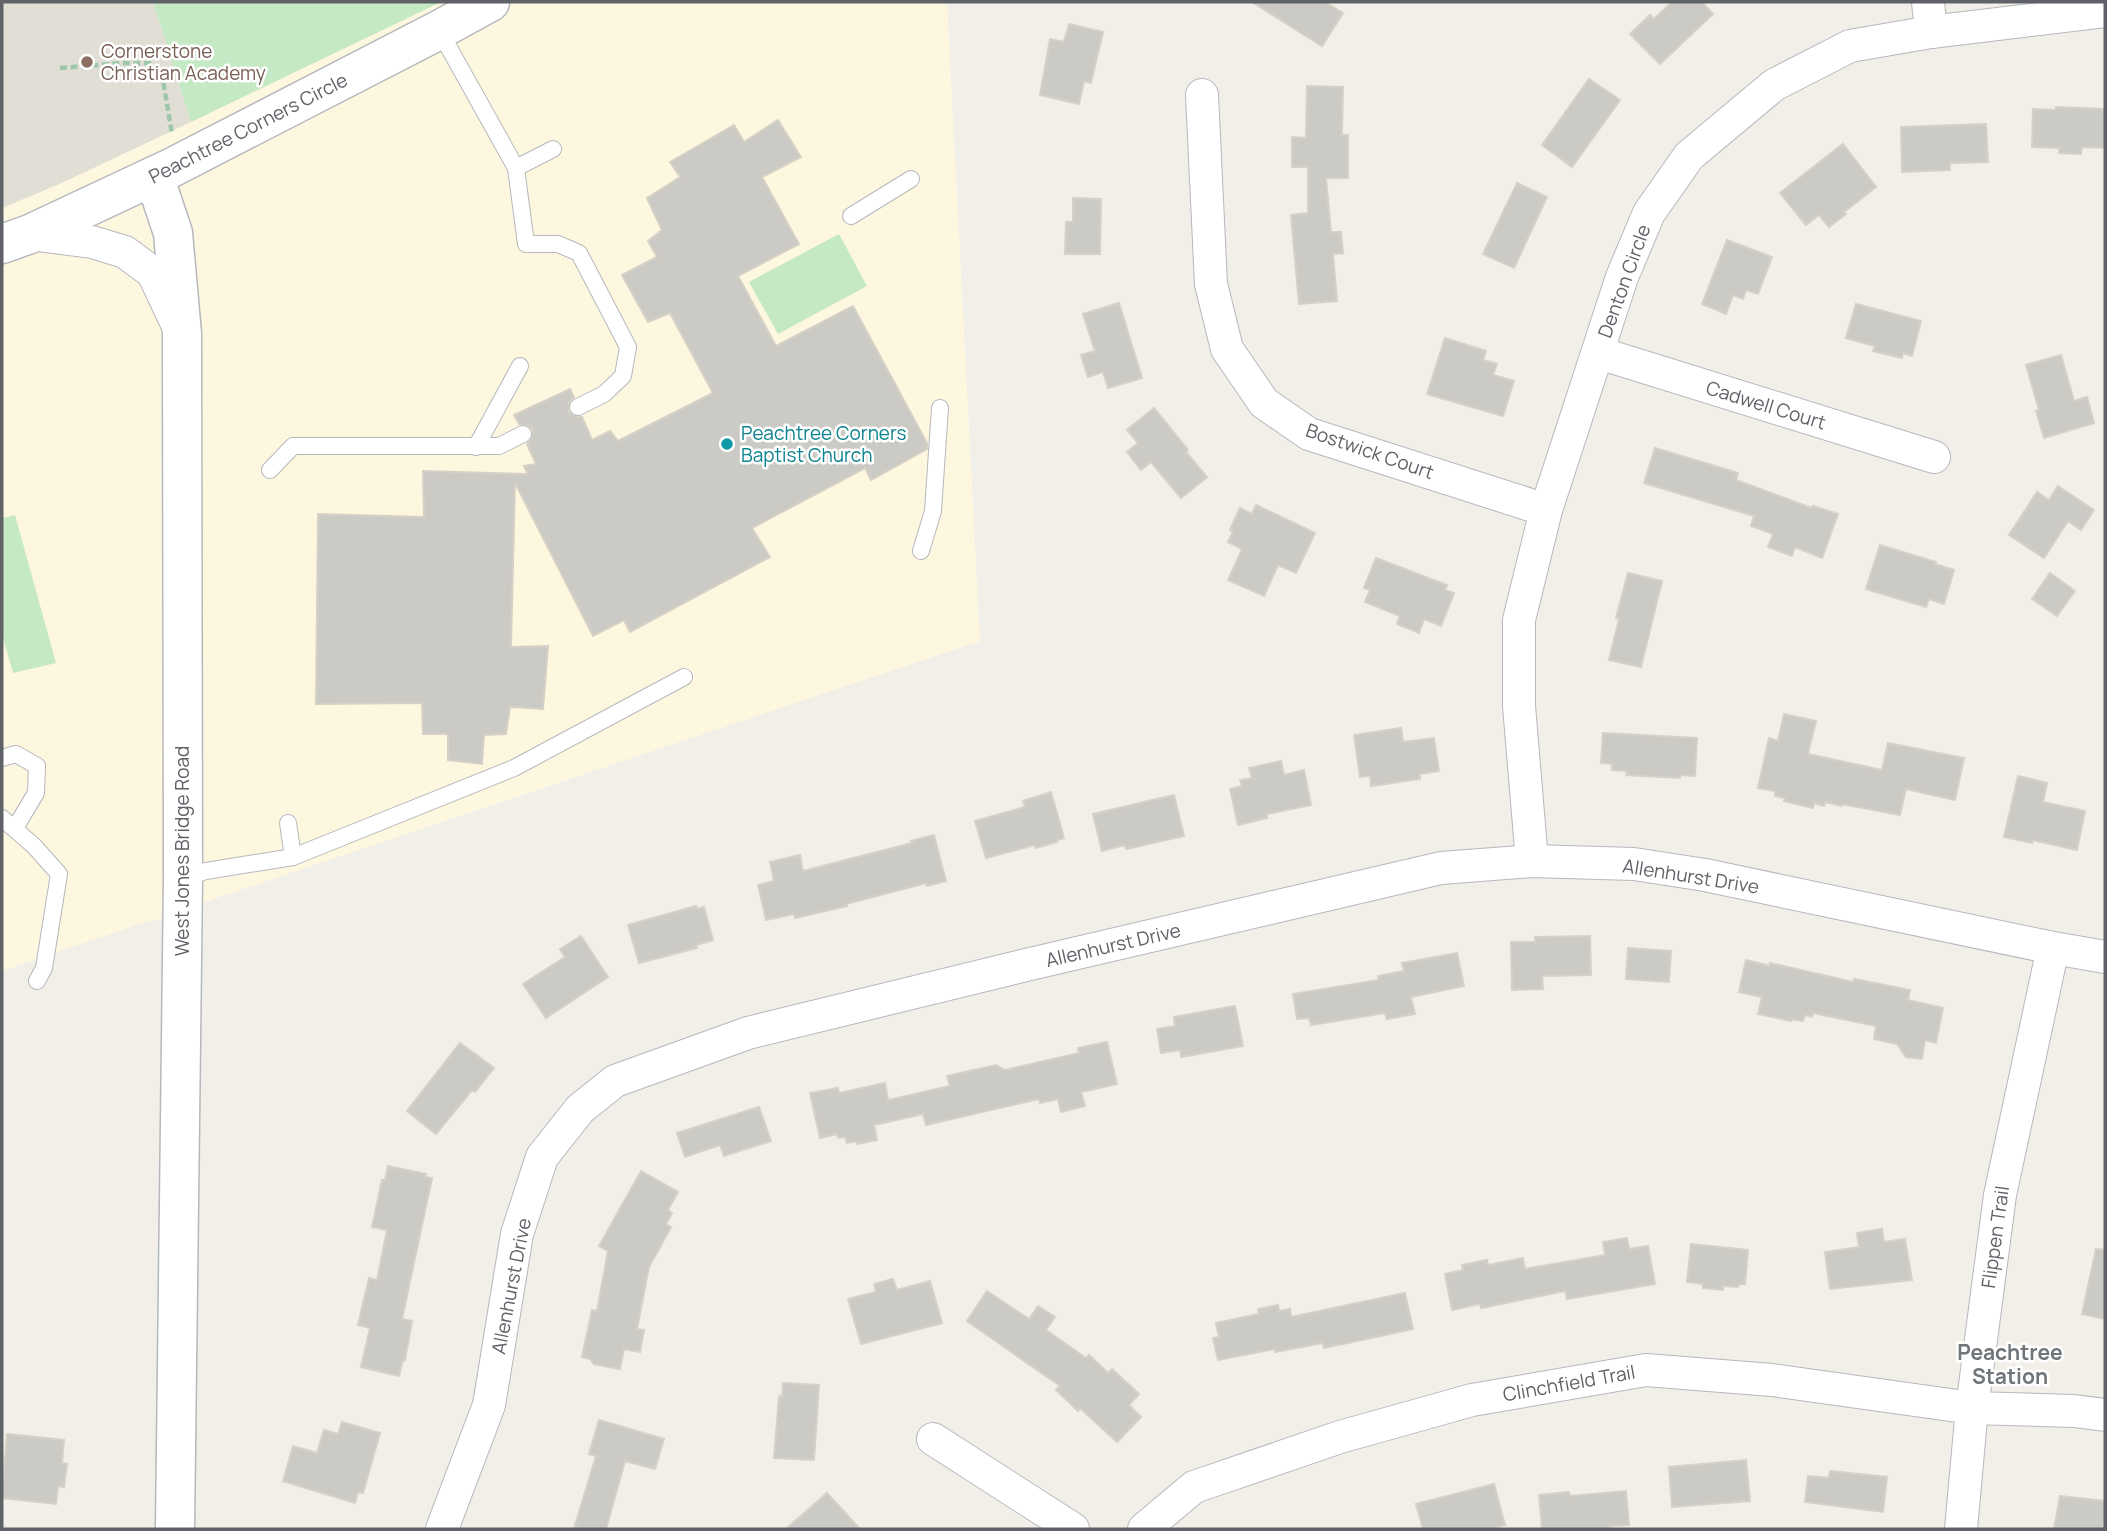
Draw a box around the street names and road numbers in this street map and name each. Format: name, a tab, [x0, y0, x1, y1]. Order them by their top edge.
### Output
street label: Peachtree Corners Circle	[144, 67, 352, 189]
street label: Denton Circle	[1591, 221, 1657, 341]
street label: Cadwell Court	[1703, 374, 1829, 436]
street label: Bostwick Court	[1303, 417, 1437, 485]
street label: West Jones Bridge Road	[169, 746, 195, 956]
street label: Allenhurst Drive	[1621, 852, 1761, 900]
street label: Allenhurst Drive	[1043, 917, 1183, 973]
street label: Flippen Trail	[1975, 1184, 2015, 1290]
street label: Allenhurst Drive	[485, 1216, 537, 1356]
street label: Clinchfield Trail	[1501, 1359, 1637, 1407]

